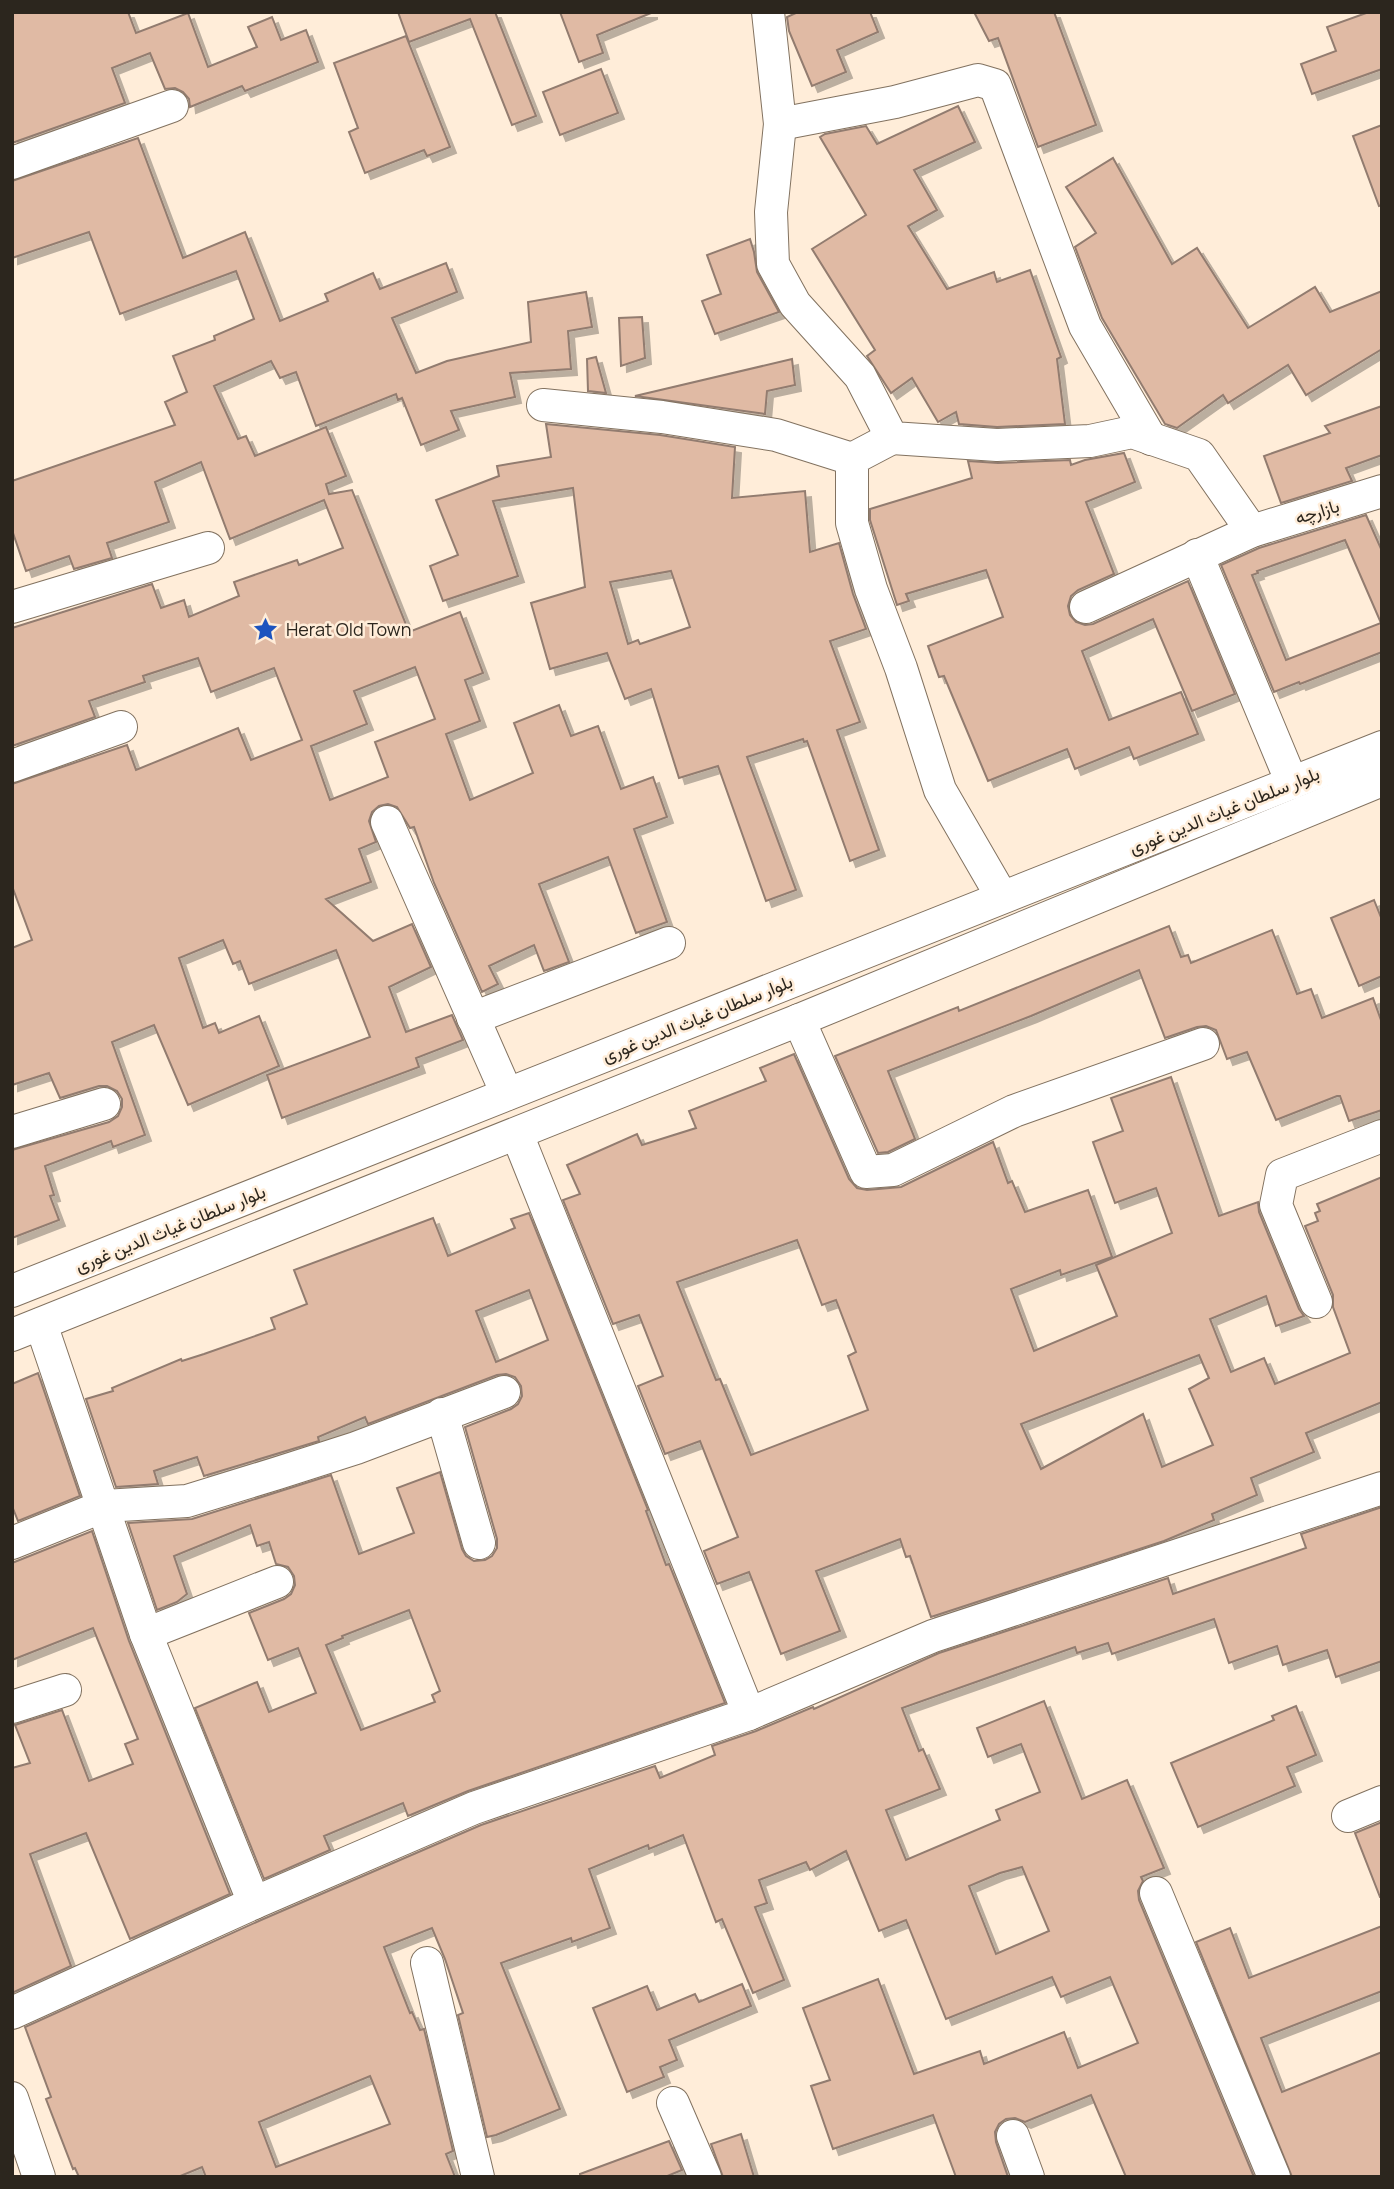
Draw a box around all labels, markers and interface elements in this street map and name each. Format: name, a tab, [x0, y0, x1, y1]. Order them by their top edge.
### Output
street label: بازارچه	[1292, 493, 1342, 530]
place icon: Herat Old Town	[252, 615, 280, 643]
place label: Herat Old Town	[286, 617, 411, 641]
street label: بلوار سلطان غیاث الدین غوری	[1125, 761, 1323, 859]
street label: بلوار سلطان غیاث الدین غوری	[598, 969, 796, 1067]
street label: بلوار سلطان غیاث الدین غوری	[71, 1179, 269, 1277]

